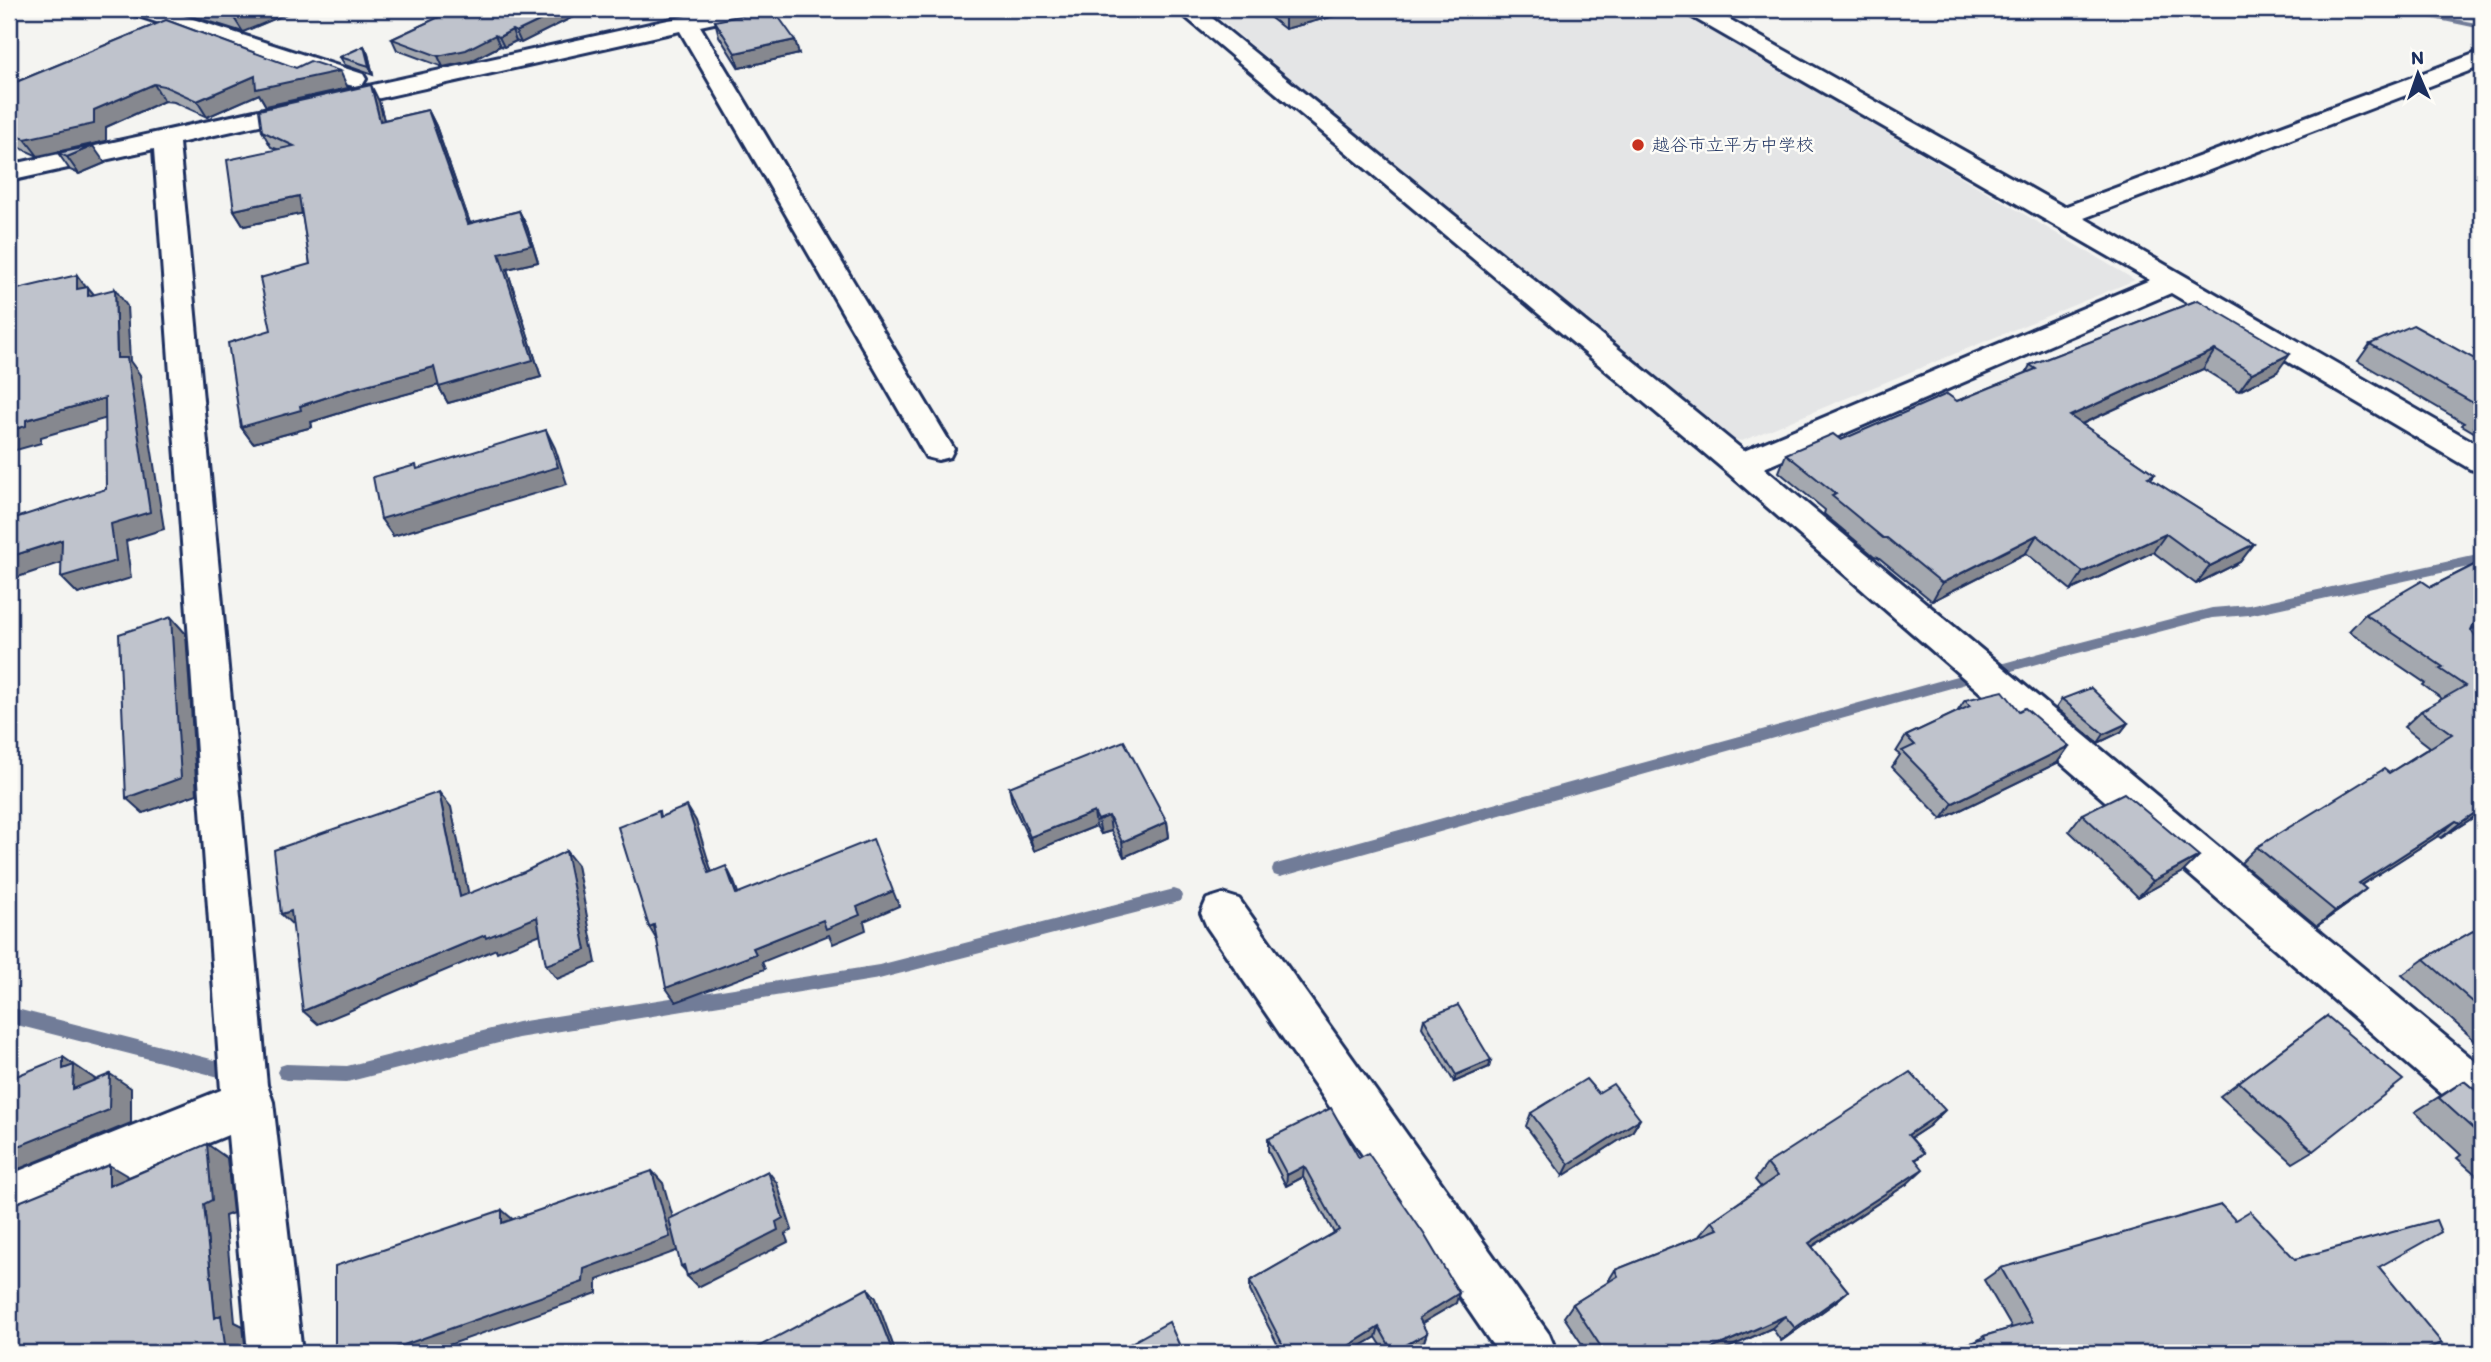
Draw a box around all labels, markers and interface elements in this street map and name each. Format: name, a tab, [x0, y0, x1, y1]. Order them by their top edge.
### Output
north arrow	[2382, 38, 2452, 108]
text: N	[2411, 46, 2424, 69]
place label: 越谷市立平方中学校	[1652, 134, 1814, 156]
marker: 越谷市立平方中学校	[1630, 137, 1646, 153]

